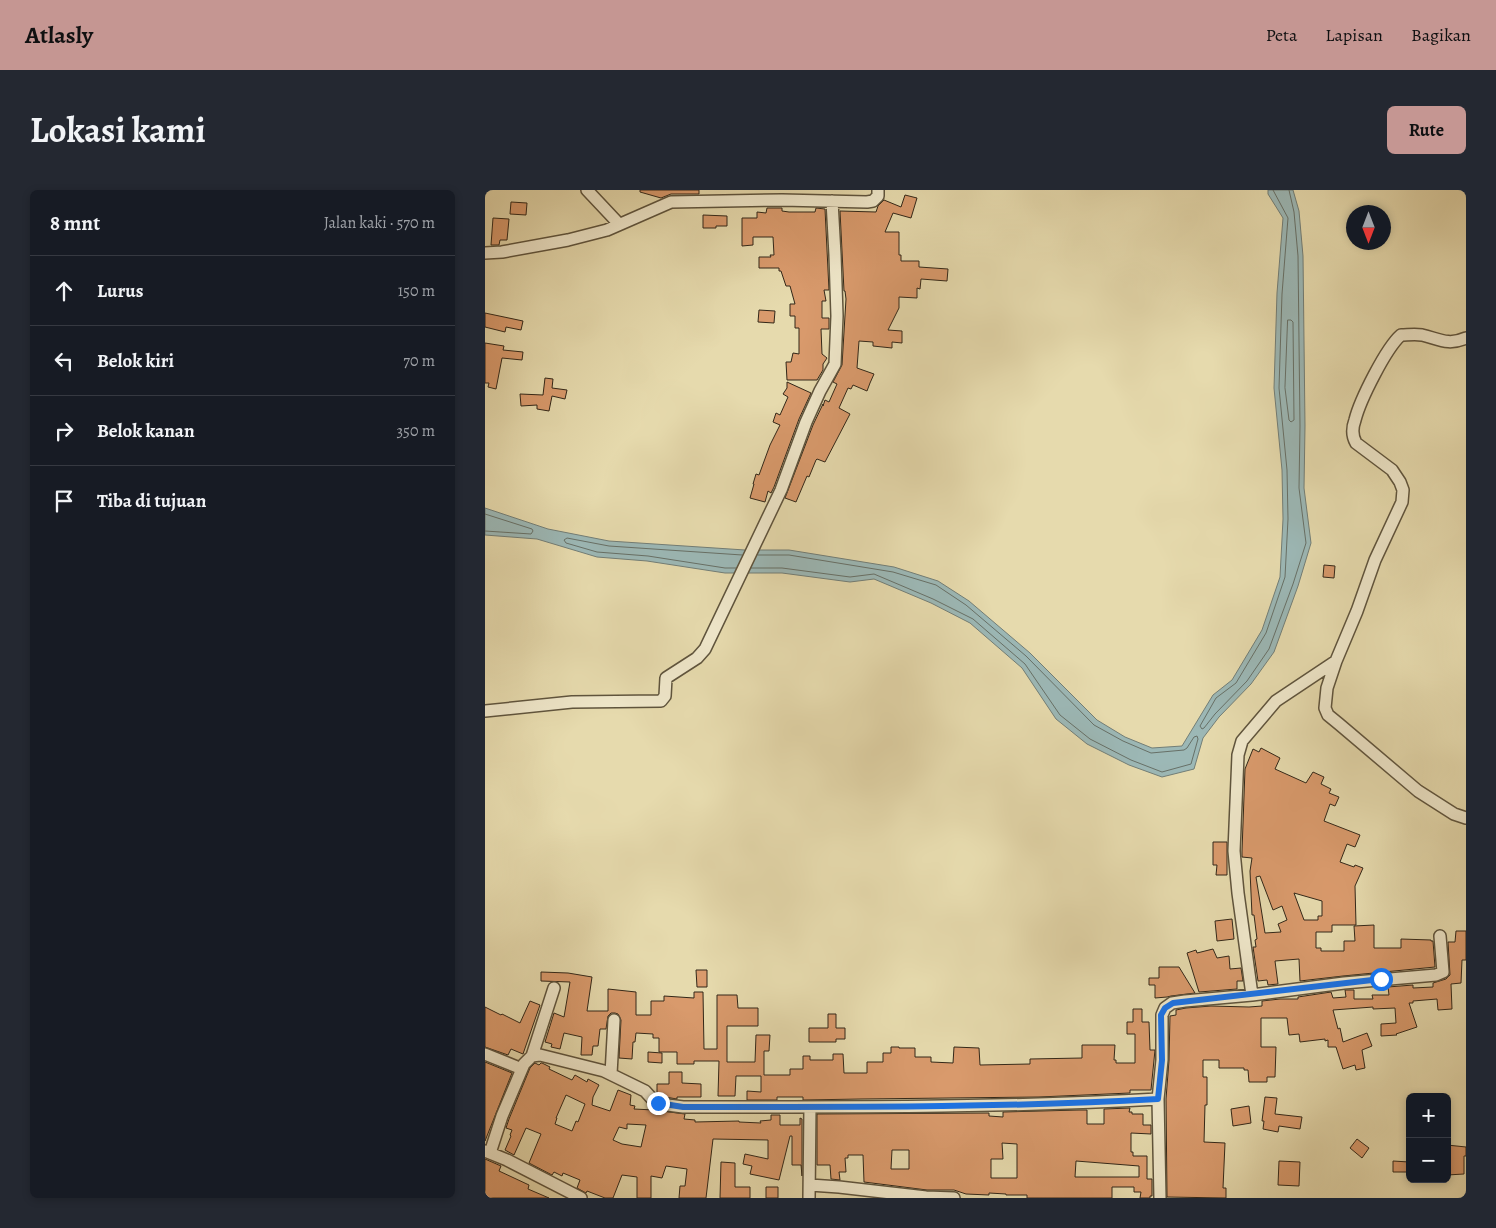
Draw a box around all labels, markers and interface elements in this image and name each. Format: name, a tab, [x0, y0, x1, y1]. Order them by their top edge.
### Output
text: Atlasly	[25, 19, 93, 51]
text: Peta	[1266, 23, 1297, 47]
text: Lapisan	[1325, 23, 1383, 47]
text: Bagikan	[1411, 23, 1471, 47]
text: Lokasi kami	[30, 106, 206, 154]
button: Rute	[1387, 106, 1466, 154]
north arrow	[1346, 205, 1391, 250]
text: 8 mnt	[50, 209, 100, 237]
text: Jalan kaki · 570 m	[324, 212, 435, 234]
icon: ahead	[50, 277, 78, 305]
text: Lurus	[97, 278, 143, 304]
text: 150 m	[398, 280, 435, 302]
icon: left	[50, 347, 78, 375]
text: Belok kiri	[97, 348, 174, 374]
text: 70 m	[403, 350, 435, 372]
icon: right	[50, 417, 78, 445]
text: Belok kanan	[97, 418, 195, 444]
text: 350 m	[396, 420, 435, 442]
icon: arrive	[50, 487, 78, 515]
text: Tiba di tujuan	[97, 488, 206, 514]
route start	[1370, 968, 1393, 991]
route end	[647, 1092, 670, 1115]
map controls	[1406, 1093, 1451, 1183]
button: +	[1406, 1093, 1451, 1138]
button: −	[1406, 1138, 1451, 1183]

